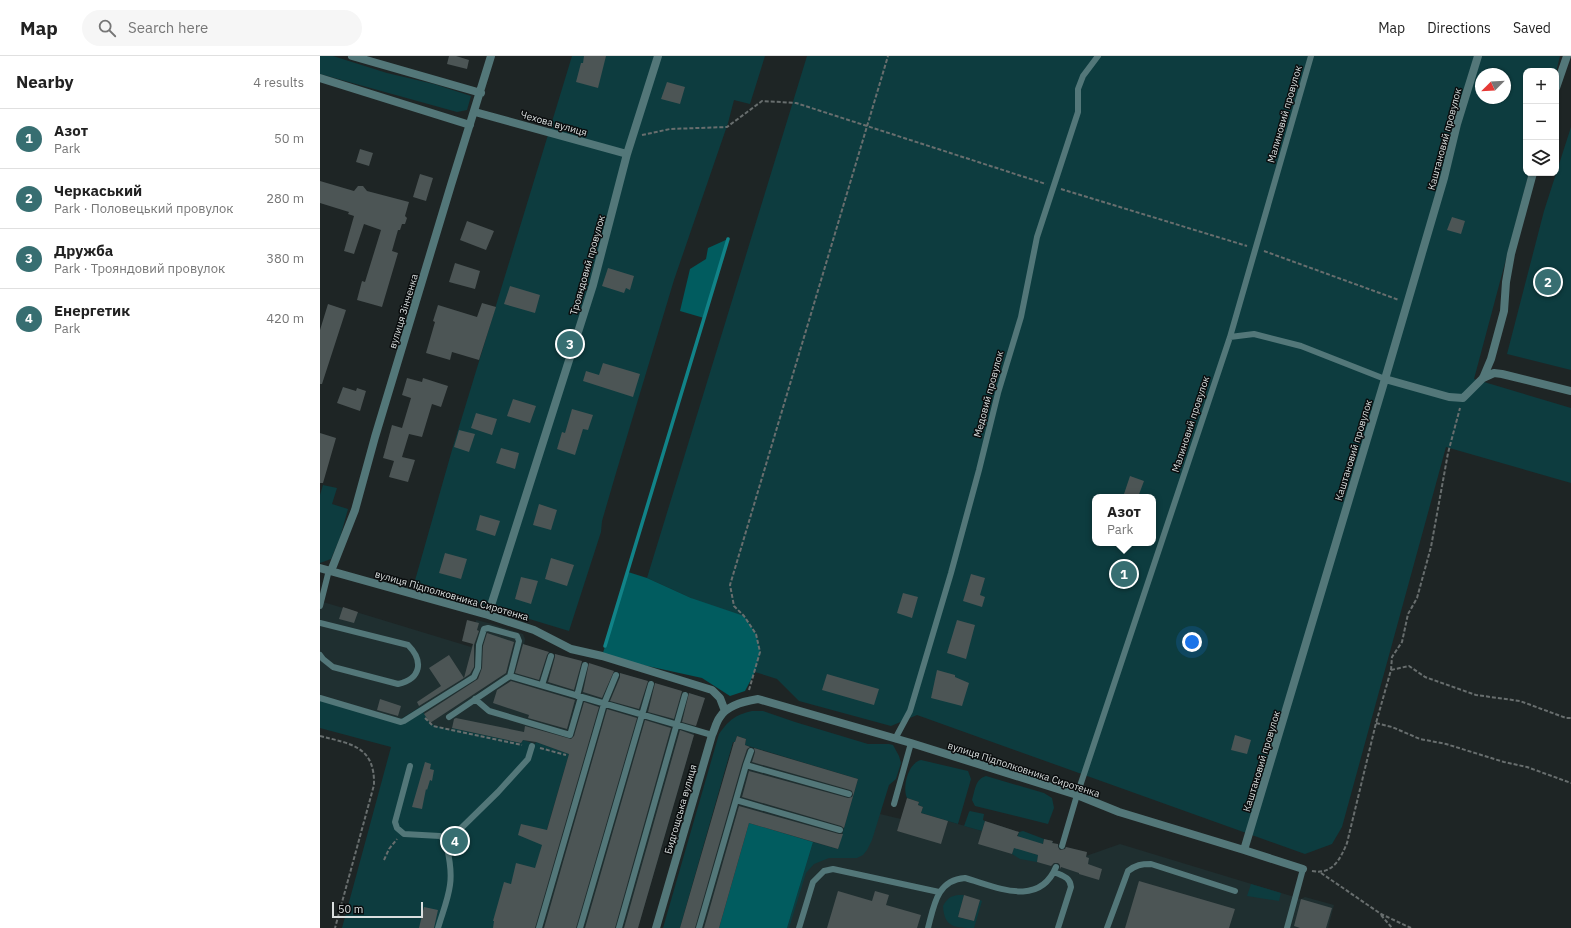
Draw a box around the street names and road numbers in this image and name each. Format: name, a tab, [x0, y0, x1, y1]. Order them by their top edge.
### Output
street label: Малиновий провулок	[1264, 64, 1305, 164]
street label: Каштановий провулок	[1425, 86, 1465, 192]
street label: Чехова вулиця	[519, 108, 589, 139]
street label: Трояндовий провулок	[567, 213, 608, 317]
street label: вулиця Зінченка	[386, 272, 421, 350]
street label: Медовий провулок	[971, 349, 1006, 439]
street label: Малиновий провулок	[1169, 374, 1212, 474]
street label: Каштановий провулок	[1332, 397, 1375, 502]
street label: вулиця Підполковника Сиротенка	[373, 567, 531, 624]
street label: Каштановий провулок	[1240, 708, 1283, 813]
street label: вулиця Підполковника Сиротенка	[946, 739, 1102, 800]
street label: Бидгощська вулиця	[661, 763, 700, 856]

